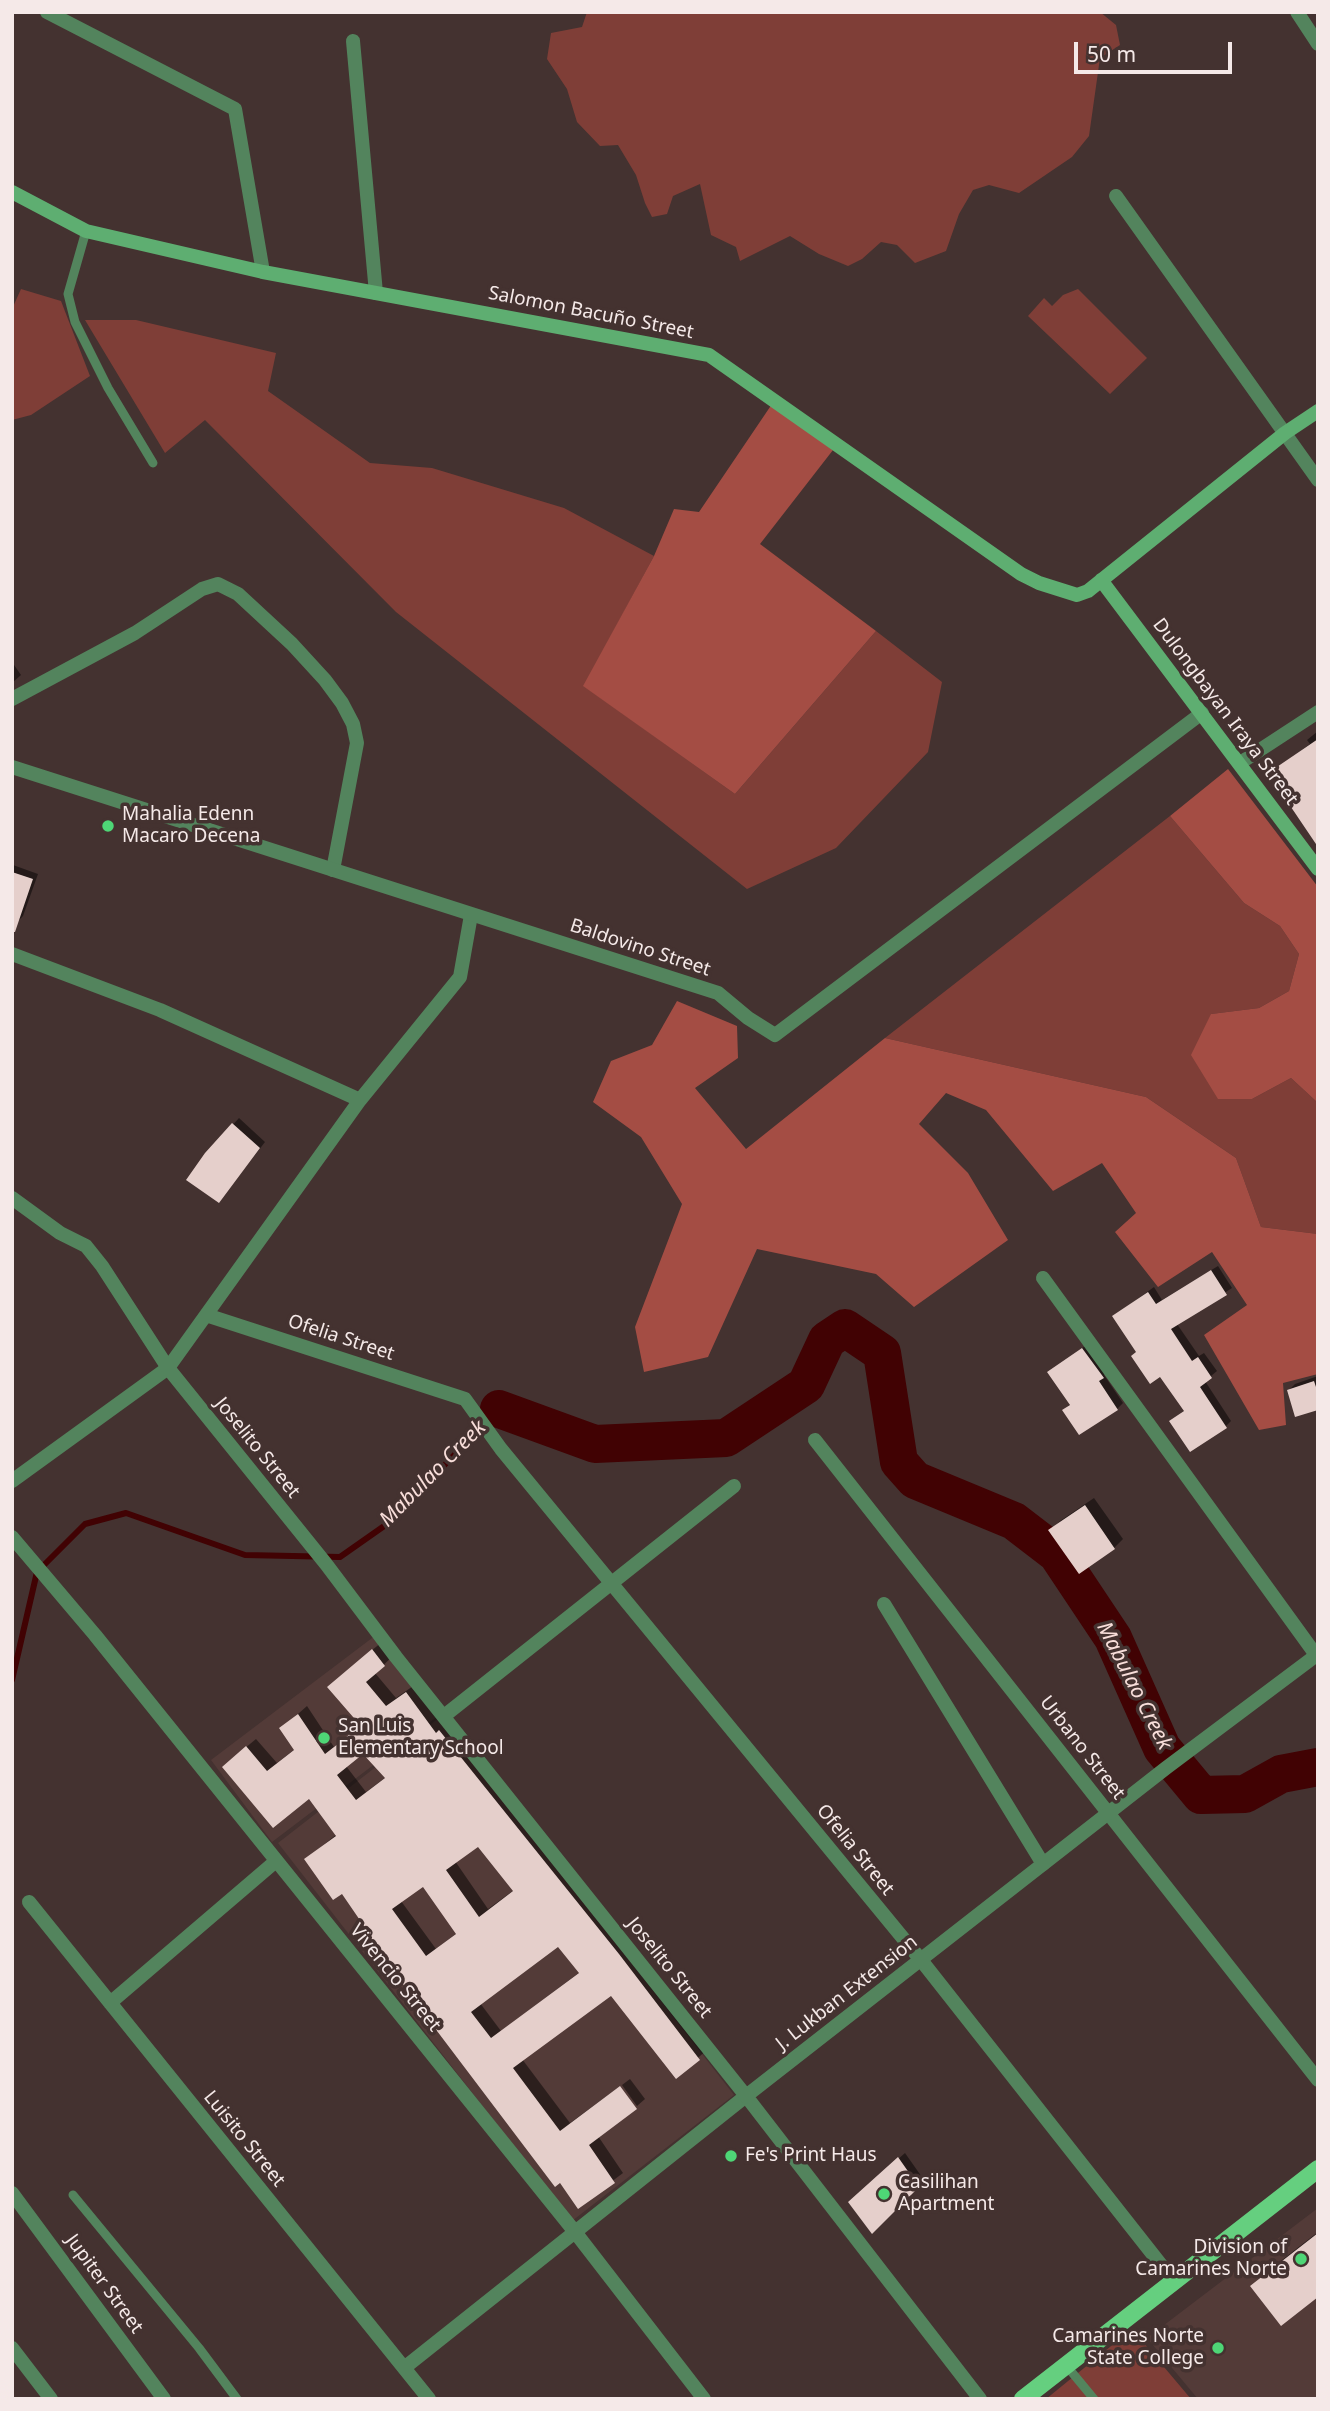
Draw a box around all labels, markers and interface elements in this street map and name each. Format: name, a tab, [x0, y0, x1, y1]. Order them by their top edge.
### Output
scale bar	[1078, 28, 1236, 72]
text: 50 m	[1087, 40, 1136, 68]
street label: Salomon Bacuño Street	[486, 282, 696, 344]
street label: Dulongbayan Iraya Street	[1147, 614, 1303, 810]
place label: Mahalia Edenn Macaro Decena	[122, 804, 260, 848]
marker: Mahalia Edenn Macaro Decena	[100, 818, 116, 834]
street label: Baldovino Street	[567, 915, 713, 981]
street label: Ofelia Street	[285, 1310, 397, 1366]
street label: Joselito Street	[210, 1393, 304, 1503]
water label: Mabulao Creek	[375, 1416, 491, 1532]
water label: Mabulao Creek	[1091, 1618, 1177, 1754]
street label: Urbano Street	[1034, 1692, 1130, 1804]
place label: San Luis Elementary School	[338, 1716, 504, 1760]
marker: San Luis Elementary School	[316, 1730, 332, 1746]
street label: Ofelia Street	[811, 1800, 899, 1900]
street label: Joselito Street	[622, 1913, 716, 2023]
street label: Vivencio Street	[345, 1920, 445, 2036]
street label: J. Lukban Extension	[772, 1931, 922, 2055]
street label: Luisito Street	[198, 2086, 290, 2192]
place label: Fe's Print Haus	[745, 2145, 876, 2167]
marker: Fe's Print Haus	[723, 2148, 739, 2164]
place label: Casilihan Apartment	[898, 2172, 994, 2216]
marker: Casilihan Apartment	[876, 2186, 892, 2202]
street label: Jupiter Street	[60, 2230, 148, 2338]
place label: Division of Camarines Norte	[1135, 2237, 1287, 2281]
marker: Division of Camarines Norte	[1293, 2251, 1309, 2267]
place label: Camarines Norte State College	[1052, 2326, 1204, 2370]
marker: Camarines Norte State College	[1210, 2340, 1226, 2356]

